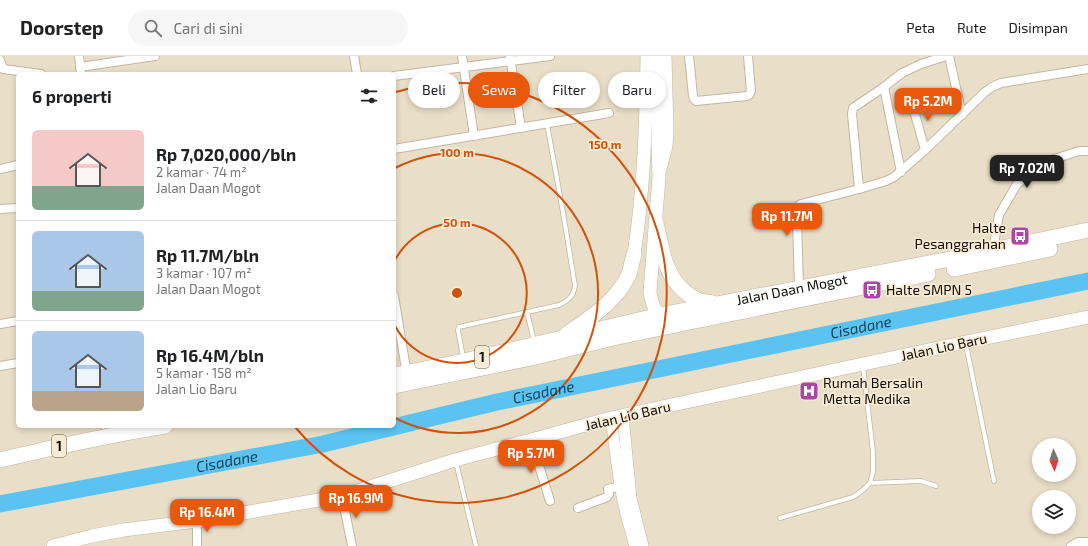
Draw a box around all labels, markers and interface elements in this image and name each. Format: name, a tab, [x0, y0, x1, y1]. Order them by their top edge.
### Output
search box	[128, 10, 408, 46]
text: Doorstep	[20, 16, 104, 39]
icon: search	[142, 17, 164, 39]
text: Cari di sini	[174, 19, 243, 37]
text: Peta	[906, 19, 935, 36]
text: Rute	[957, 19, 986, 36]
text: Disimpan	[1008, 19, 1068, 36]
chip: Beli	[408, 72, 460, 108]
chip: Sewa	[468, 72, 530, 108]
chip: Filter	[538, 72, 600, 108]
chip: Baru	[608, 72, 666, 108]
icon: filters	[358, 85, 380, 107]
text: 6 properti	[32, 86, 112, 106]
pin: Rp 5.2M	[891, 88, 965, 122]
text: Rp 5.2M	[904, 93, 952, 109]
text: 150 m	[589, 137, 621, 151]
text: Rp 7,020,000/bln	[156, 144, 296, 164]
text: 100 m	[440, 145, 474, 159]
icon: home	[64, 146, 112, 194]
pin: Rp 7.02M	[986, 155, 1068, 189]
text: Rp 7.02M	[999, 160, 1055, 176]
text: 2 kamar · 74 m²	[156, 164, 247, 180]
text: Jalan Daan Mogot	[156, 180, 261, 196]
pin: Rp 11.7M	[746, 203, 828, 237]
text: Rp 11.7M	[761, 208, 813, 224]
text: 50 m	[443, 215, 471, 229]
place label: Halte Pesanggrahan	[915, 219, 1006, 252]
bus stop icon: Halte Pesanggrahan	[1009, 225, 1031, 247]
text: Rp 11.7M/bln	[156, 245, 259, 265]
icon: home	[64, 247, 112, 295]
text: 3 kamar · 107 m²	[156, 265, 252, 281]
street label: Jalan Daan Mogot	[735, 270, 849, 308]
bus stop icon: Halte SMPN 5	[861, 279, 883, 301]
text: Jalan Daan Mogot	[156, 281, 261, 297]
place label: Halte SMPN 5	[886, 281, 972, 298]
centre of rings	[450, 286, 464, 300]
water label: Cisadane	[828, 311, 893, 342]
street label: Jalan Lio Baru	[899, 329, 988, 364]
text: Rp 16.4M/bln	[156, 345, 264, 365]
road number: 1	[475, 346, 489, 368]
icon: home	[64, 347, 112, 395]
text: 5 kamar · 158 m²	[156, 365, 252, 381]
place label: Rumah Bersalin Metta Medika	[823, 374, 923, 407]
water label: Cisadane	[511, 376, 576, 407]
hospital icon: Rumah Bersalin Metta Medika	[798, 380, 820, 402]
text: Jalan Lio Baru	[156, 381, 237, 397]
street label: Jalan Lio Baru	[583, 397, 672, 434]
road number: 1	[52, 435, 66, 457]
north arrow	[1032, 438, 1076, 482]
map controls	[1032, 438, 1076, 534]
pin: Rp 5.7M	[494, 440, 568, 474]
text: Rp 5.7M	[507, 445, 555, 461]
water label: Cisadane	[195, 446, 259, 475]
pin: Rp 16.9M	[315, 485, 397, 519]
text: Rp 16.9M	[328, 490, 384, 506]
button: layers	[1032, 490, 1076, 534]
pin: Rp 16.4M	[166, 499, 248, 533]
text: Rp 16.4M	[179, 504, 235, 520]

